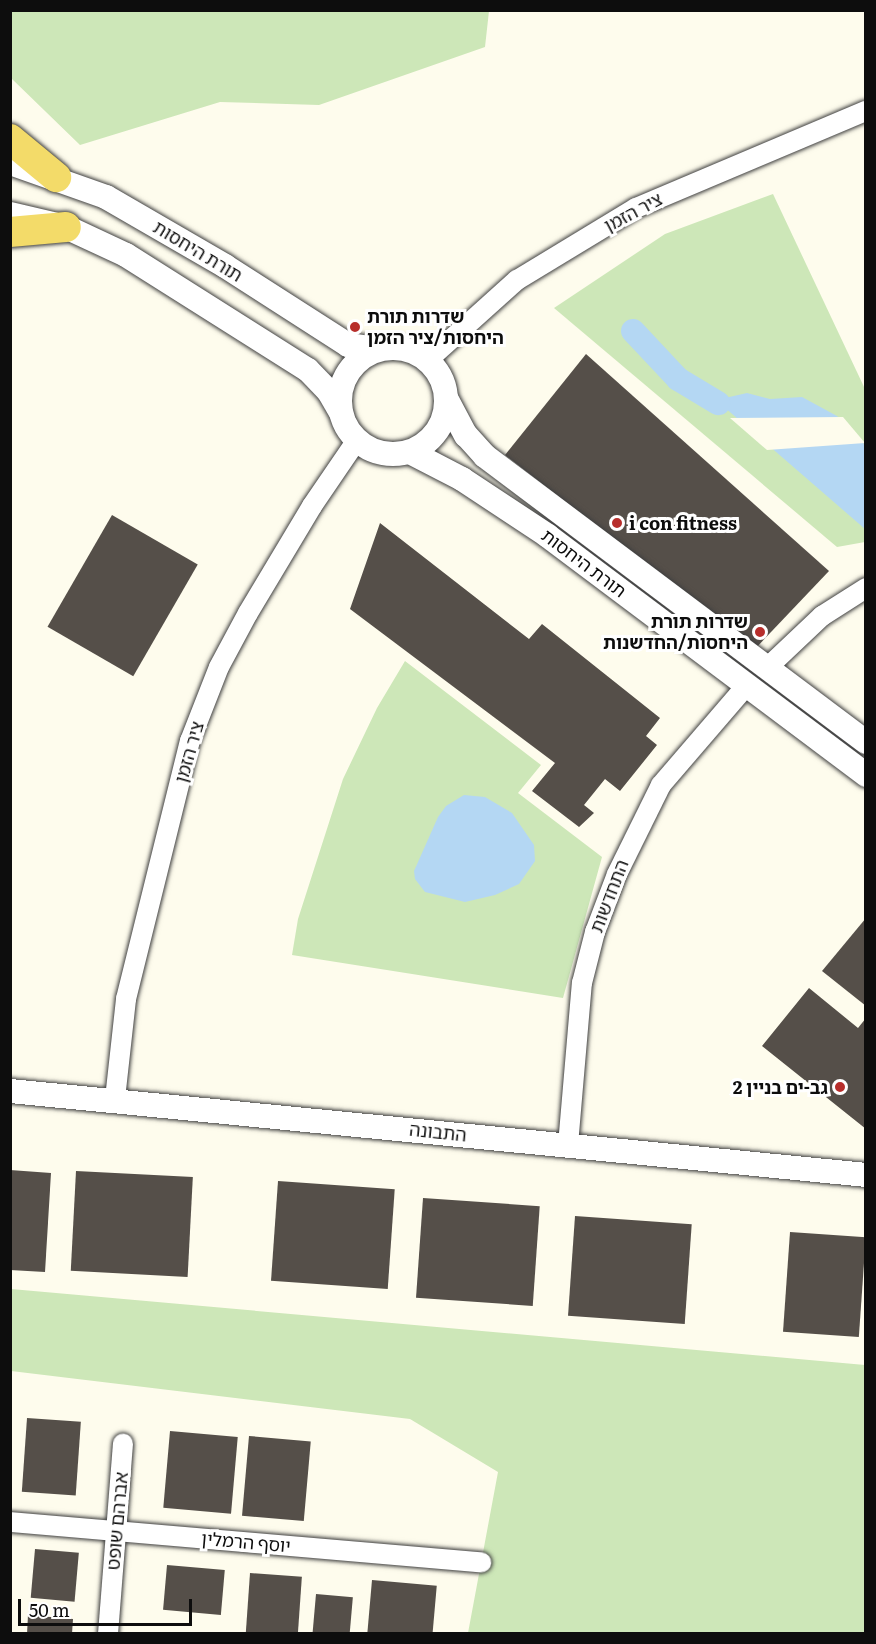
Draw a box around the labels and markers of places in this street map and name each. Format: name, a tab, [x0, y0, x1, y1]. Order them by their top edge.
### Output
place label: שדרות תורת היחסות/ציר הזמן	[367, 306, 504, 348]
marker: שדרות תורת היחסות/ציר הזמן	[348, 320, 362, 334]
place label: i con fitness	[629, 512, 737, 534]
marker: i con fitness	[610, 516, 624, 530]
place label: שדרות תורת היחסות/החדשנות	[603, 611, 748, 654]
marker: שדרות תורת היחסות/החדשנות	[753, 625, 767, 639]
place label: גב-ים בניין 2	[733, 1076, 828, 1098]
marker: גב-ים בניין 2	[833, 1080, 847, 1094]

